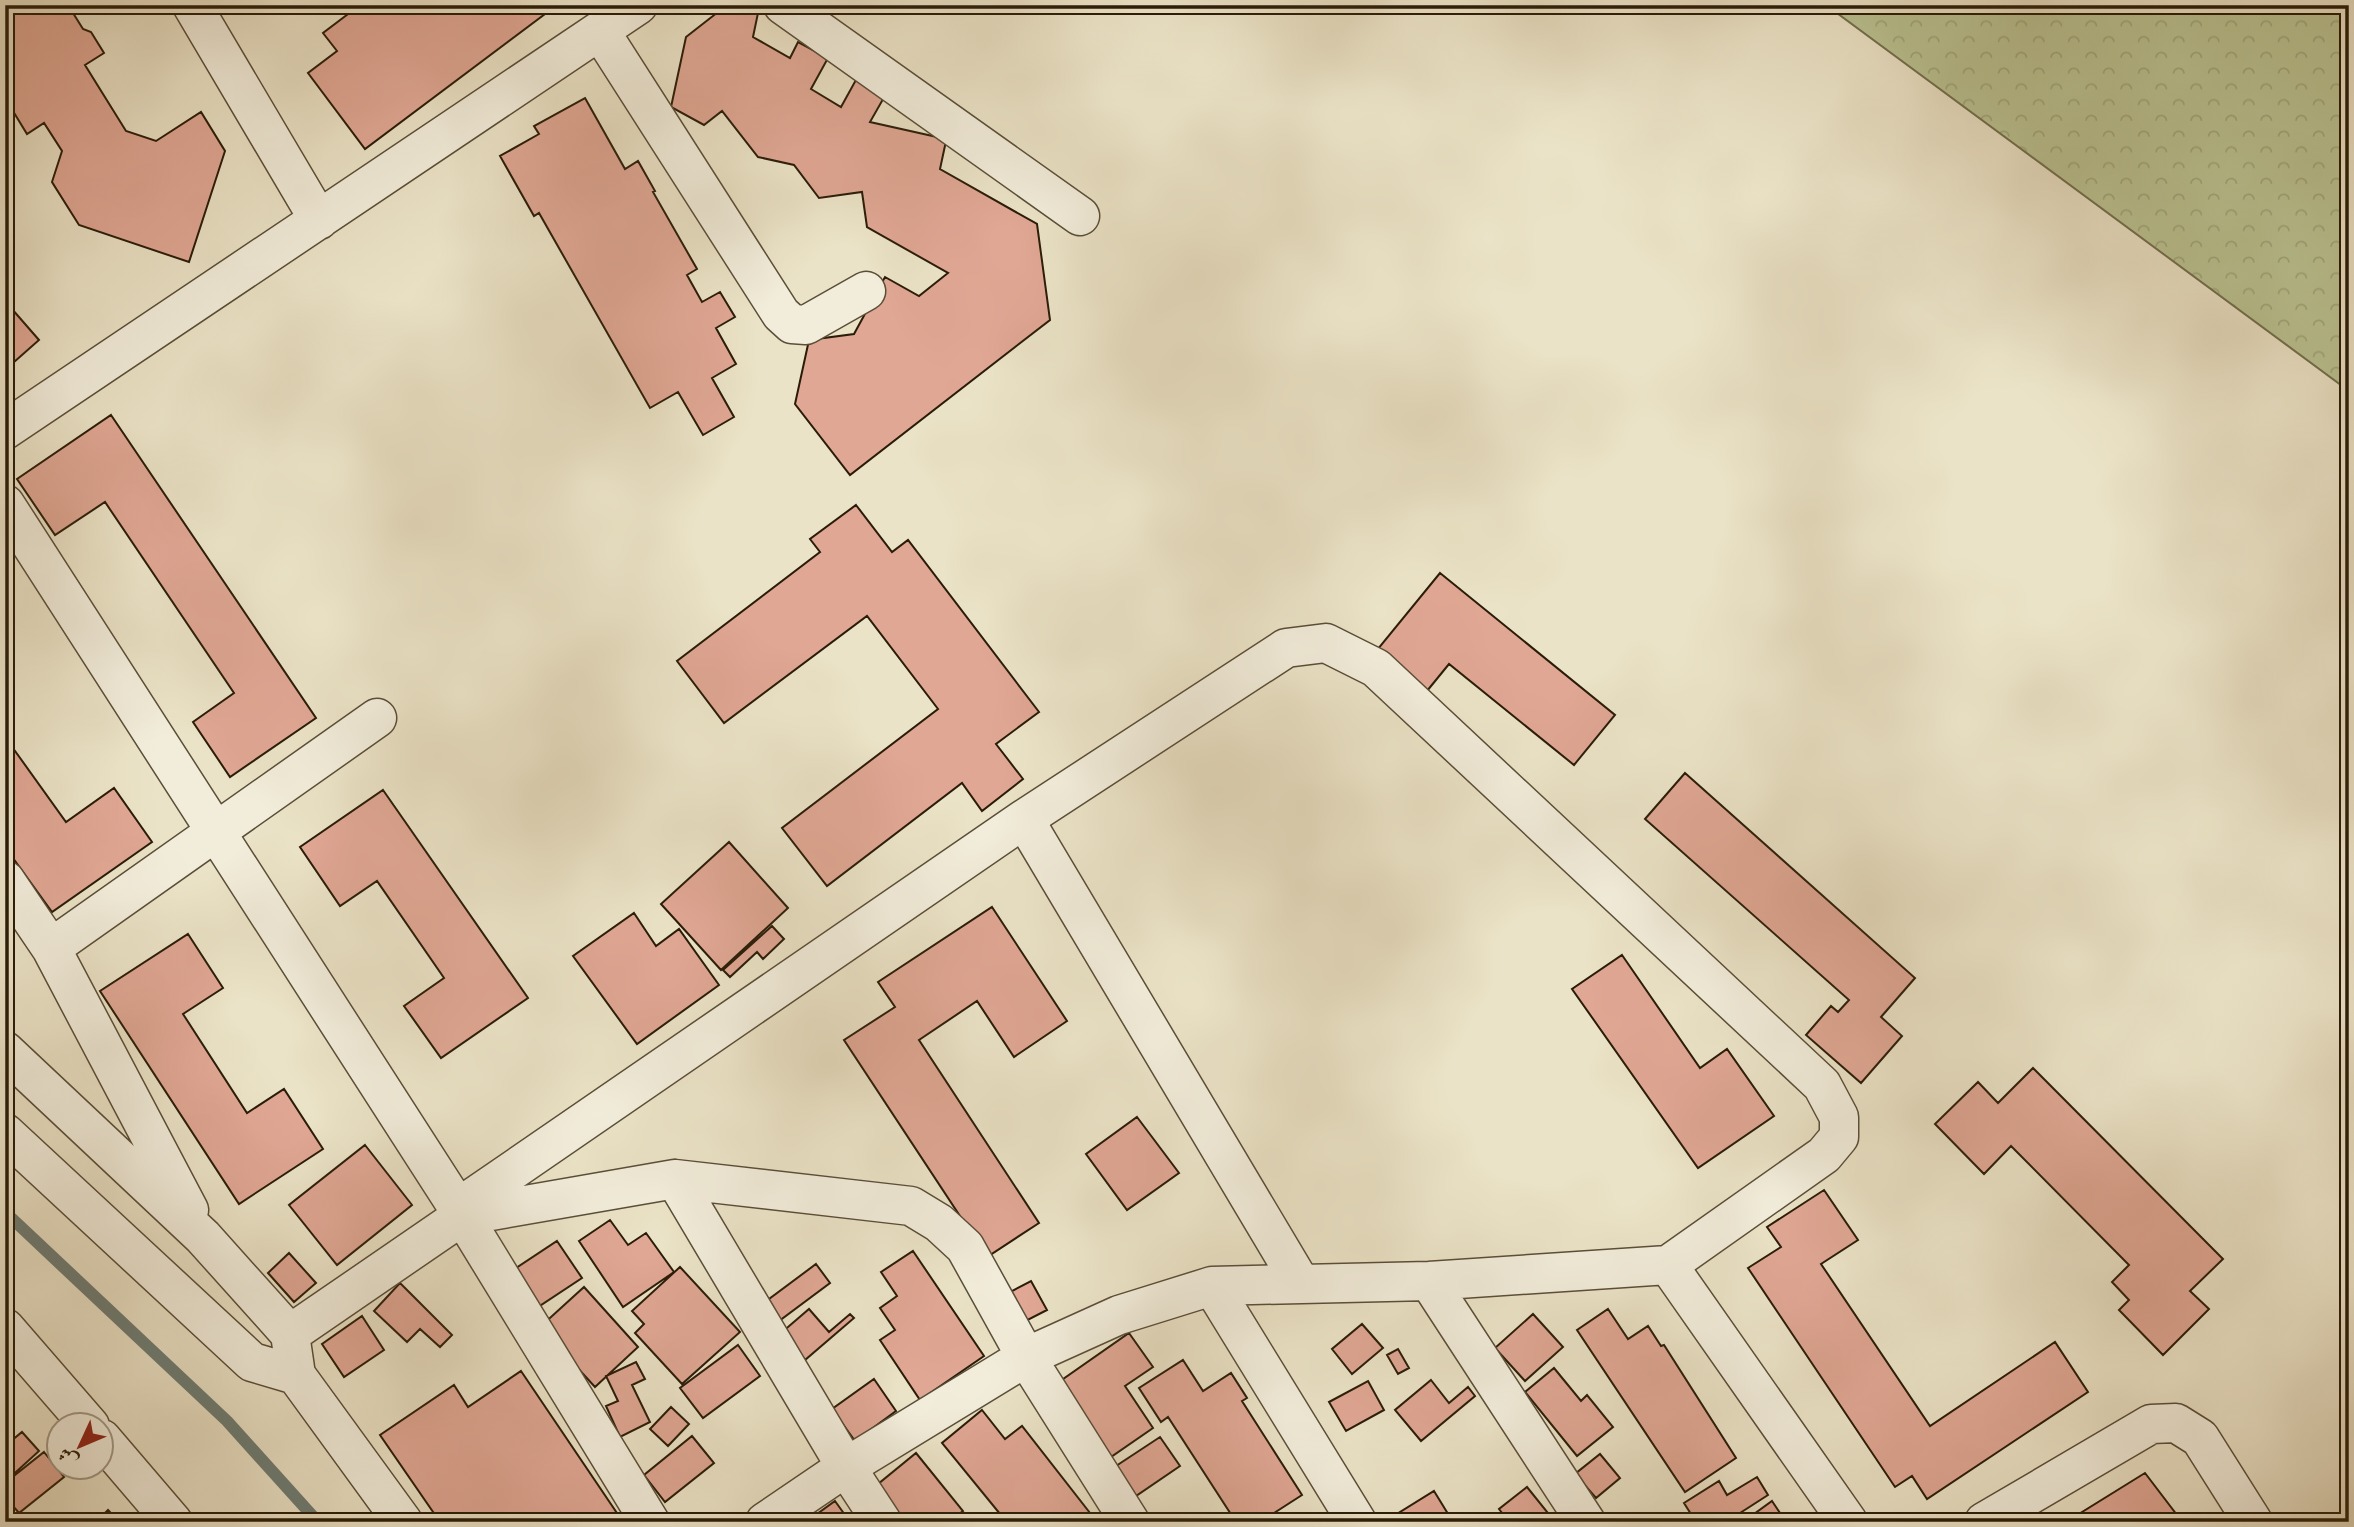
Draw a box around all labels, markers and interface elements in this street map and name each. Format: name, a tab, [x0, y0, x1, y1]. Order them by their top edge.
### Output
north arrow	[46, 1412, 116, 1482]
text: ش	[56, 1443, 83, 1469]

